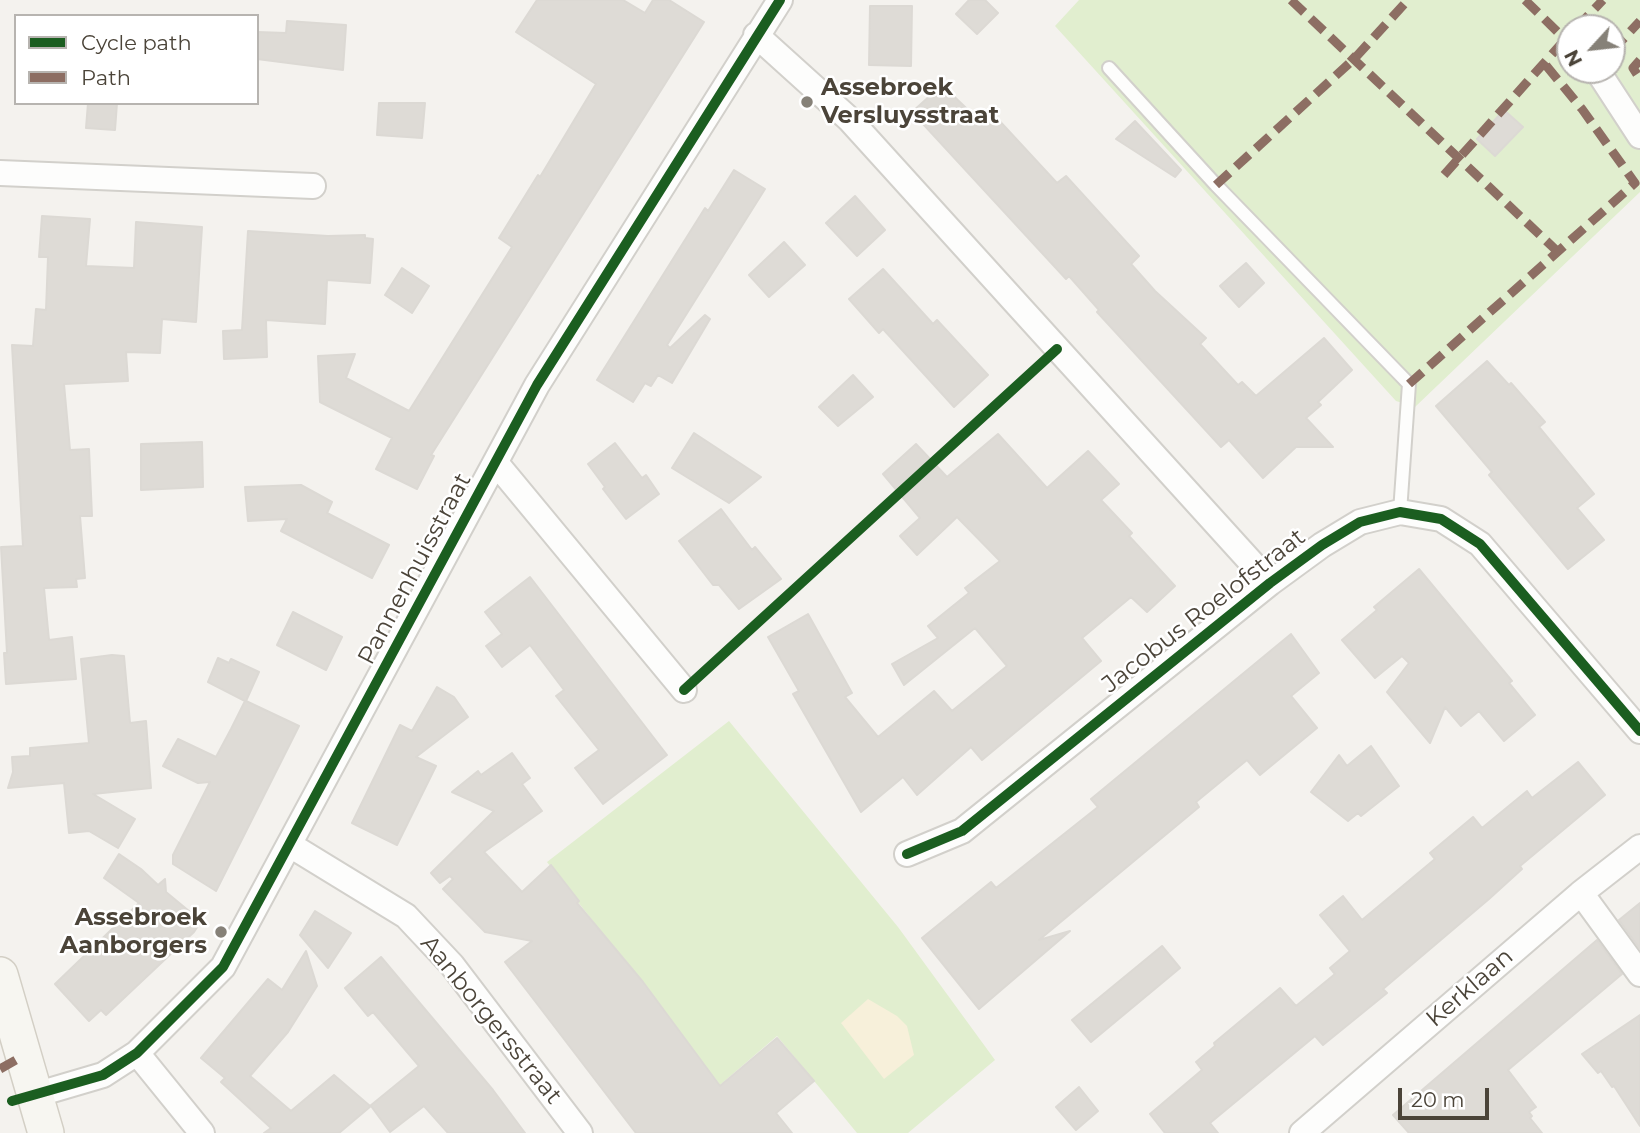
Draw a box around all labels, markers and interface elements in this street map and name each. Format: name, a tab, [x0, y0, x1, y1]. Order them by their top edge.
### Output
legend	[14, 14, 259, 105]
north arrow	[1556, 14, 1626, 84]
text: Cycle path	[81, 30, 192, 55]
text: N	[1560, 46, 1587, 70]
text: Path	[81, 65, 131, 90]
place label: Assebroek Versluysstraat	[821, 74, 999, 130]
marker: Assebroek Versluysstraat	[799, 94, 815, 110]
street label: Pannenhuisstraat	[352, 468, 478, 670]
street label: Jacobus Roelofstraat	[1097, 523, 1311, 699]
place label: Assebroek Aanborgers	[60, 904, 207, 960]
marker: Assebroek Aanborgers	[213, 924, 229, 940]
street label: Aanborgersstraat	[414, 930, 568, 1110]
street label: Kerklaan	[1421, 942, 1519, 1034]
scale bar	[1402, 1074, 1493, 1118]
text: 20 m	[1411, 1087, 1465, 1112]

